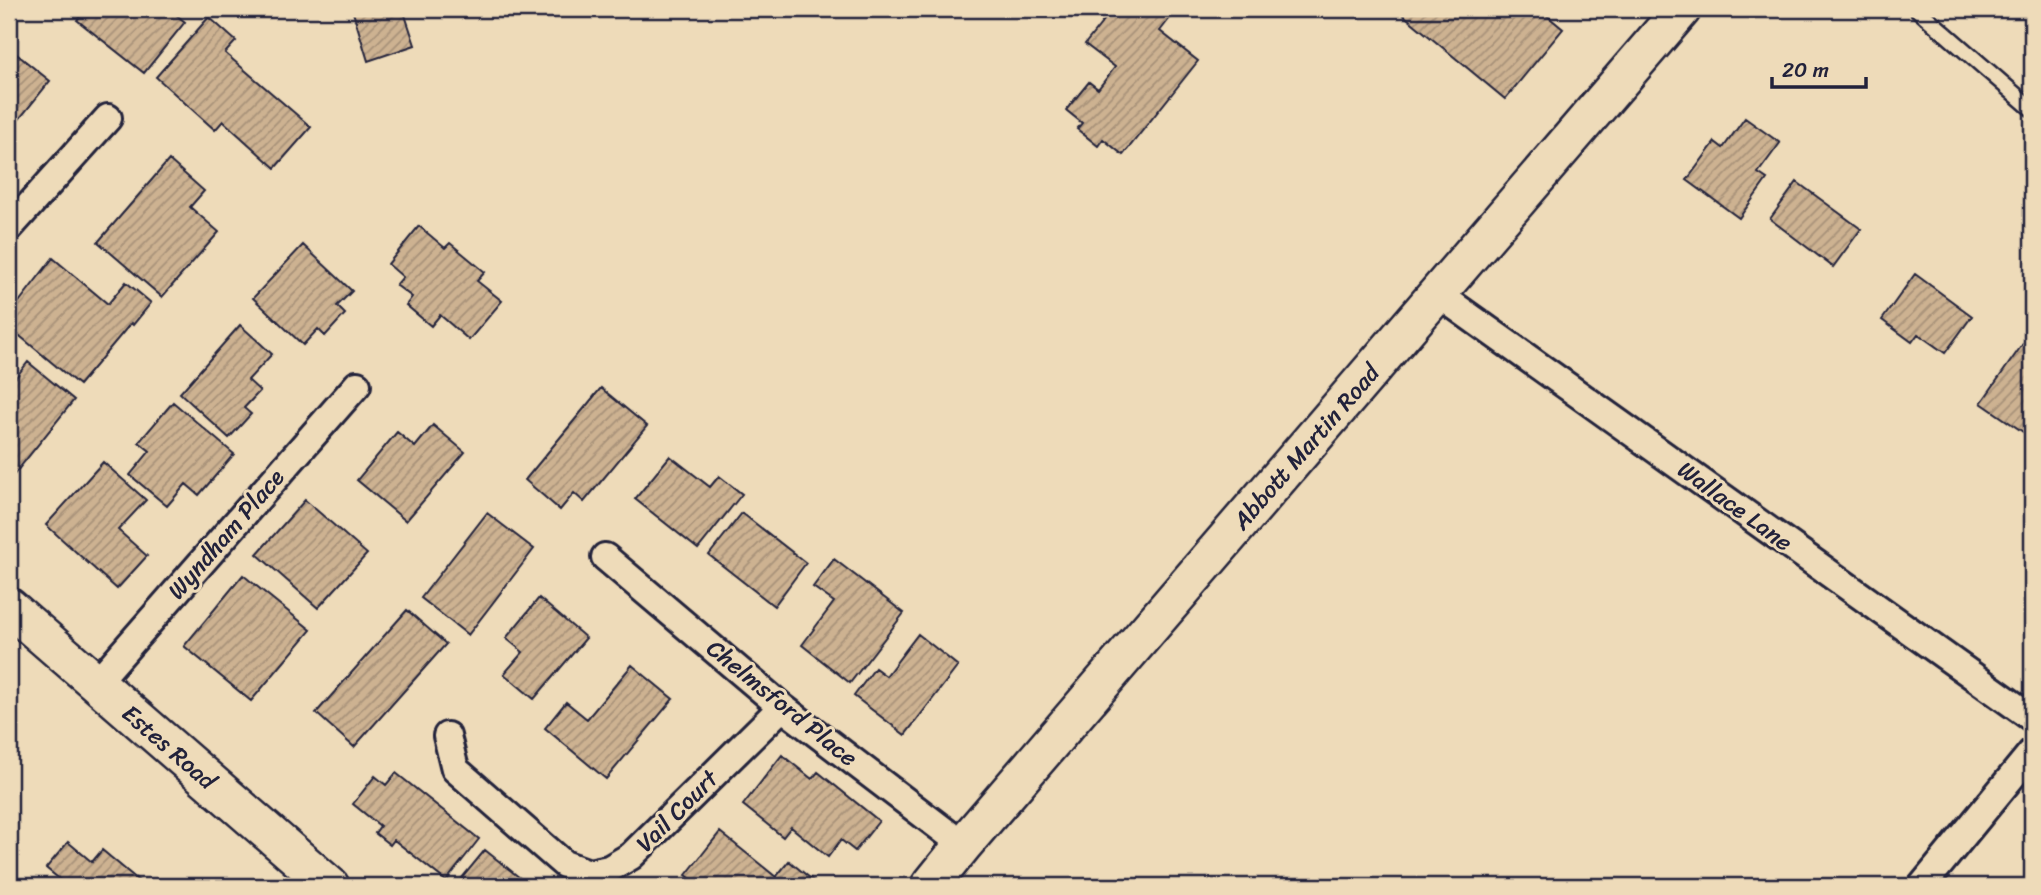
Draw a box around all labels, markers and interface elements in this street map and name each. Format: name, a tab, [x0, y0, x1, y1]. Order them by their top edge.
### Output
scale bar	[1772, 46, 1866, 90]
text: 20 m	[1782, 51, 1829, 89]
street label: Abbott Martin Road	[1221, 353, 1391, 540]
street label: Wallace Lane	[1668, 449, 1802, 563]
street label: Wyndham Place	[157, 458, 296, 609]
street label: Chelmsford Place	[697, 628, 867, 778]
street label: Estes Road	[112, 694, 228, 802]
street label: Vail Court	[626, 759, 729, 862]

